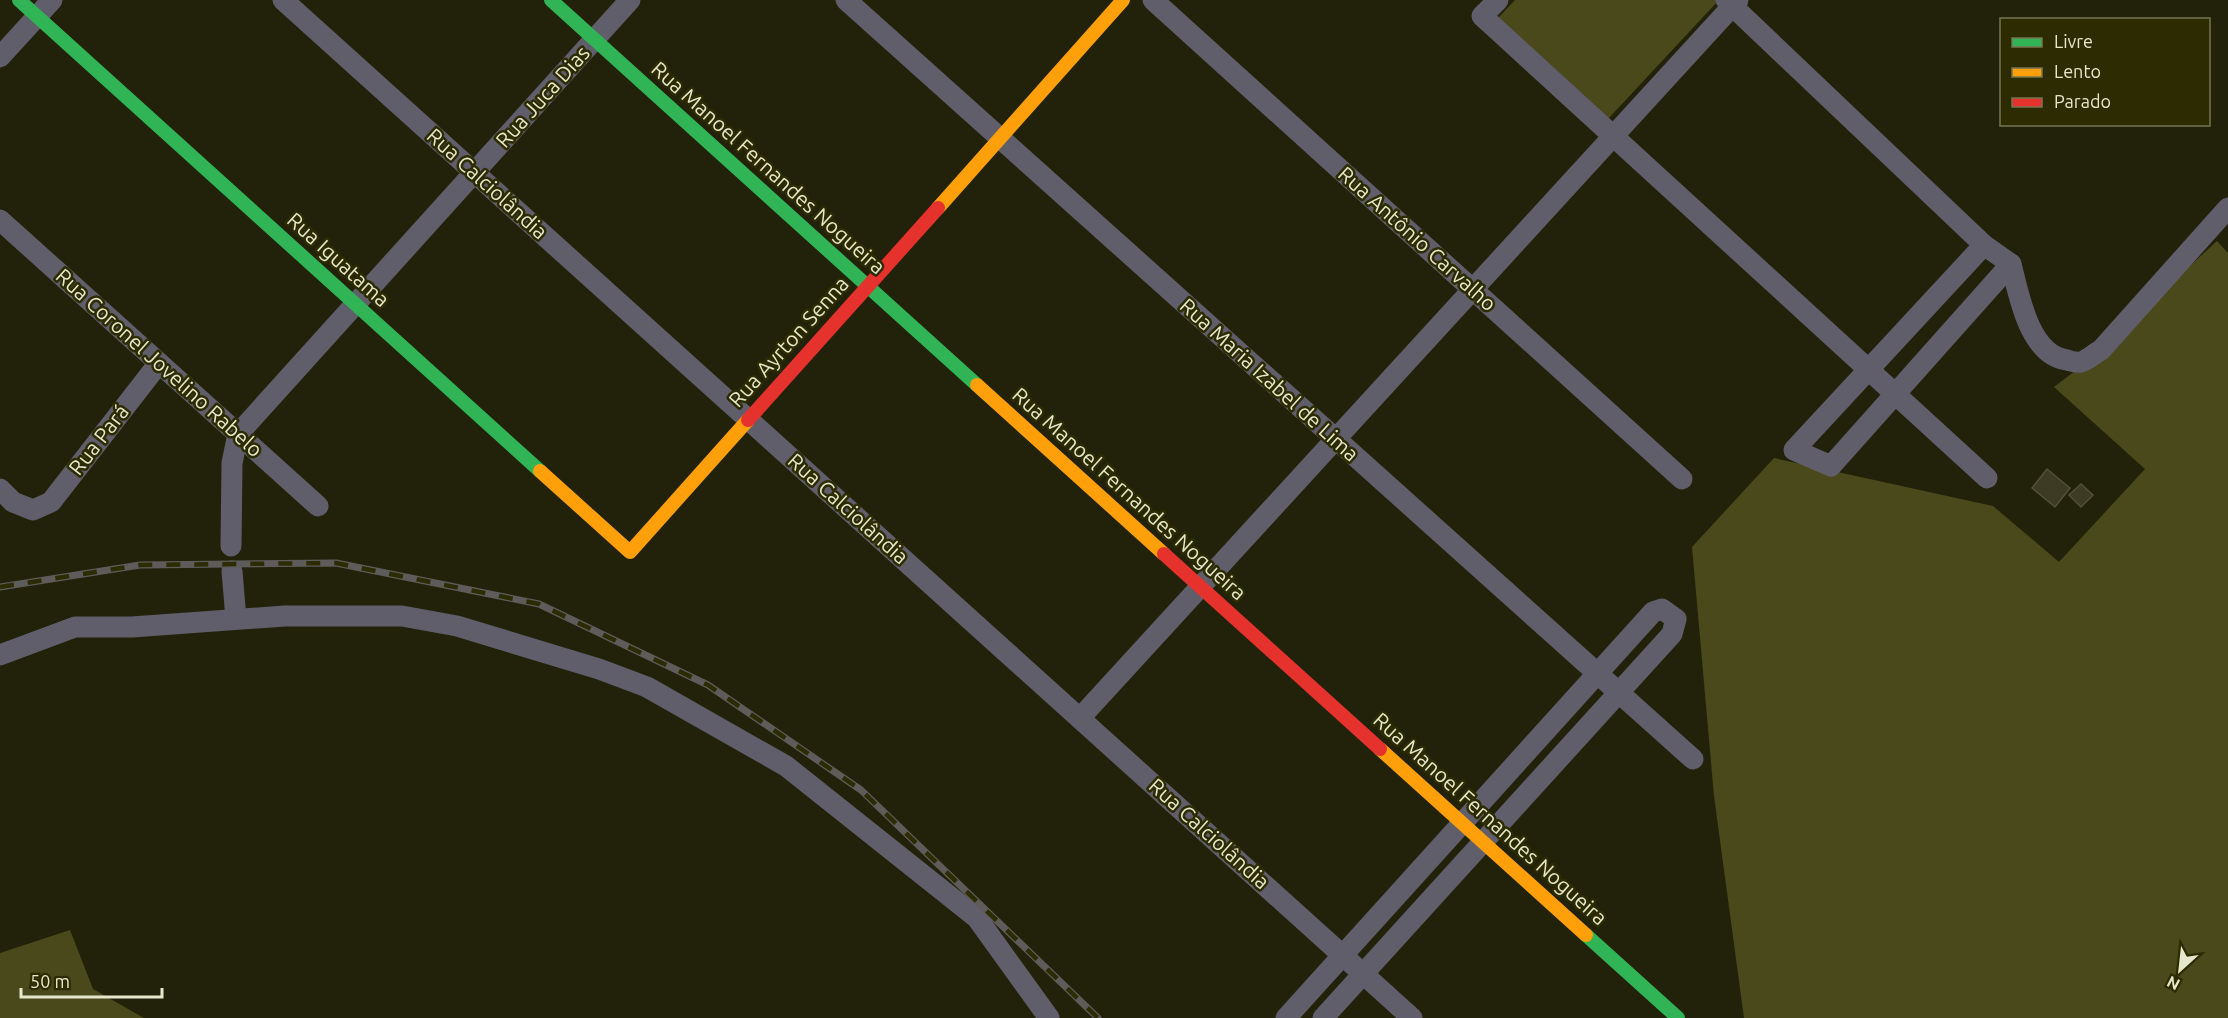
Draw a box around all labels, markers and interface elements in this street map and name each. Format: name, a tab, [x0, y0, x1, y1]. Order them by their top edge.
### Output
legend	[2000, 18, 2210, 126]
text: Livre	[2054, 31, 2093, 51]
street label: Rua Juca Dias	[490, 41, 594, 152]
street label: Rua Manoel Fernandes Nogueira	[647, 56, 890, 278]
text: Lento	[2054, 61, 2101, 81]
text: Parado	[2054, 91, 2111, 111]
street label: Rua Calciolândia	[423, 123, 553, 244]
street label: Rua Antônio Carvalho	[1334, 161, 1501, 315]
street label: Rua Iguatama	[283, 207, 395, 311]
street label: Rua Coronel Jovelino Rabelo	[52, 263, 268, 461]
street label: Rua Ayrton Senna	[723, 271, 853, 411]
street label: Rua Maria Izabel de Lima	[1176, 293, 1364, 466]
street label: Rua Manoel Fernandes Nogueira	[1008, 382, 1251, 604]
street label: Rua Pará	[63, 399, 133, 479]
street label: Rua Calciolândia	[784, 448, 914, 569]
street label: Rua Manoel Fernandes Nogueira	[1369, 707, 1612, 929]
street label: Rua Calciolândia	[1145, 773, 1275, 894]
north arrow	[2150, 940, 2210, 1000]
scale bar	[21, 961, 162, 999]
text: 50 m	[30, 971, 70, 991]
text: N	[2164, 973, 2183, 994]

